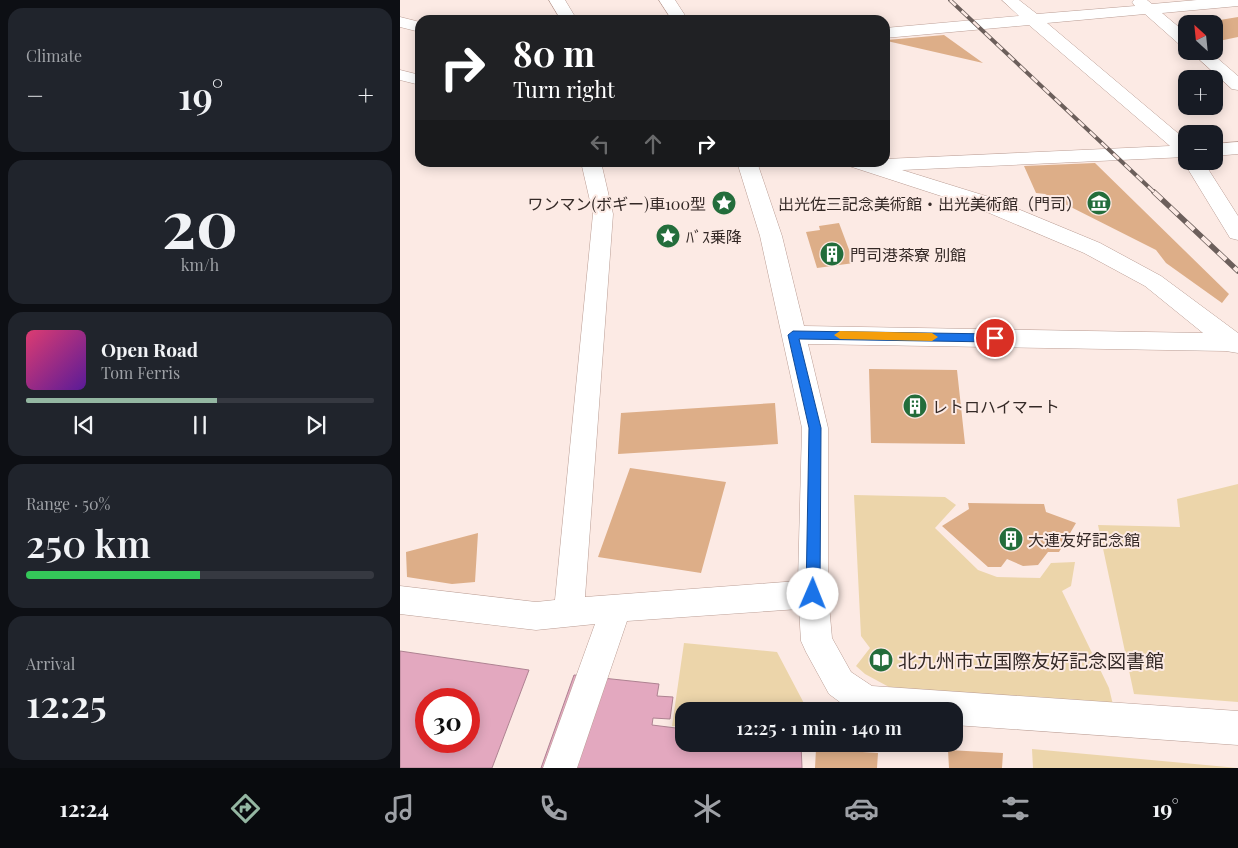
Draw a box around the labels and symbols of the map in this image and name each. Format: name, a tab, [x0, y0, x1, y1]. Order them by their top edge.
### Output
north arrow	[1178, 15, 1222, 60]
place icon: ワンマン(ボギー)車100型	[711, 190, 737, 216]
museum icon: 出光佐三記念美術館・出光美術館（門司）	[1086, 190, 1112, 216]
place label: ワンマン(ボギー)車100型	[527, 193, 706, 214]
place label: 出光佐三記念美術館・出光美術館（門司）	[778, 193, 1082, 214]
place icon: ﾊﾞｽ乗降	[655, 223, 681, 249]
place label: ﾊﾞｽ乗降	[686, 226, 742, 247]
building icon: 門司港茶寮 別館	[819, 241, 845, 267]
place label: 門司港茶寮 別館	[850, 244, 966, 265]
pin	[974, 317, 1016, 359]
building icon: レトロハイマート	[902, 393, 928, 419]
place label: レトロハイマート	[932, 396, 1060, 417]
building icon: 大連友好記念館	[998, 526, 1024, 552]
place label: 大連友好記念館	[1028, 529, 1140, 550]
position arrow	[786, 567, 838, 619]
library icon: 北九州市立国際友好記念図書館	[868, 647, 894, 673]
place label: 北九州市立国際友好記念図書館	[898, 647, 1164, 673]
speed limit sign: 30	[415, 688, 480, 753]

